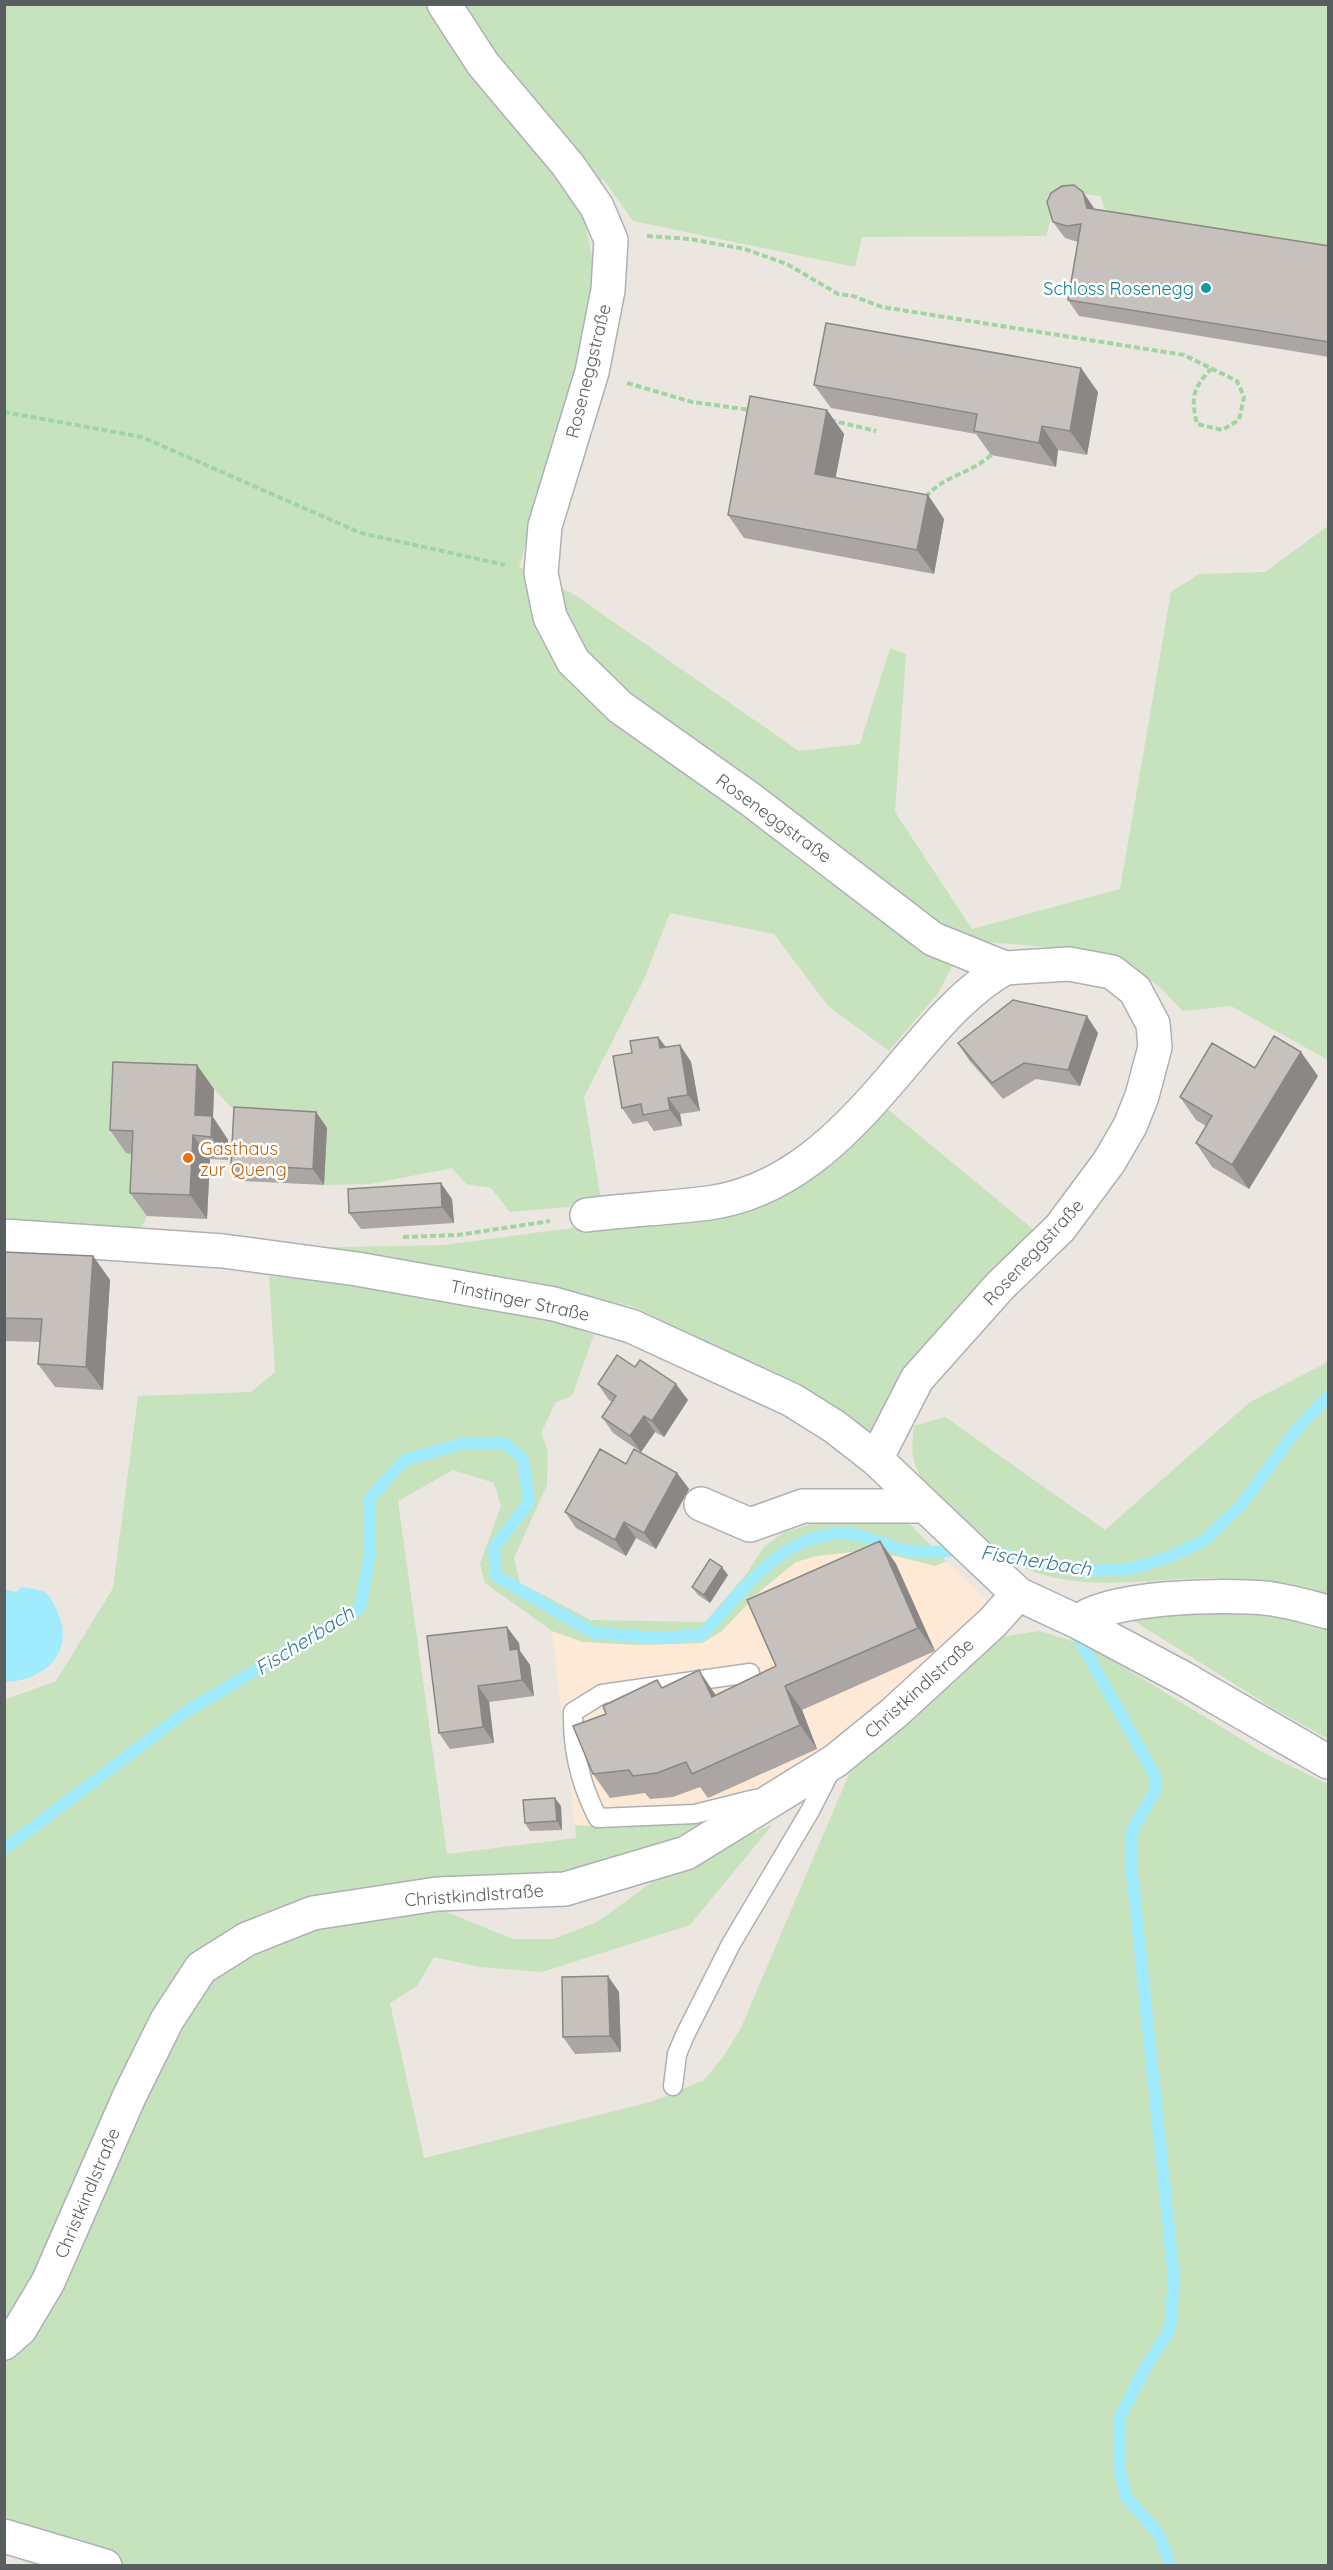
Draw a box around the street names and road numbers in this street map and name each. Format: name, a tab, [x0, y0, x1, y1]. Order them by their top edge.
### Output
street label: Roseneggstraße	[560, 302, 616, 440]
street label: Roseneggstraße	[712, 768, 836, 868]
street label: Roseneggstraße	[978, 1194, 1088, 1310]
street label: Tinstinger Straße	[448, 1274, 592, 1326]
street label: Christkindlstraße	[859, 1633, 979, 1743]
street label: Christkindlstraße	[404, 1879, 544, 1911]
street label: Christkindlstraße	[49, 2124, 125, 2262]

